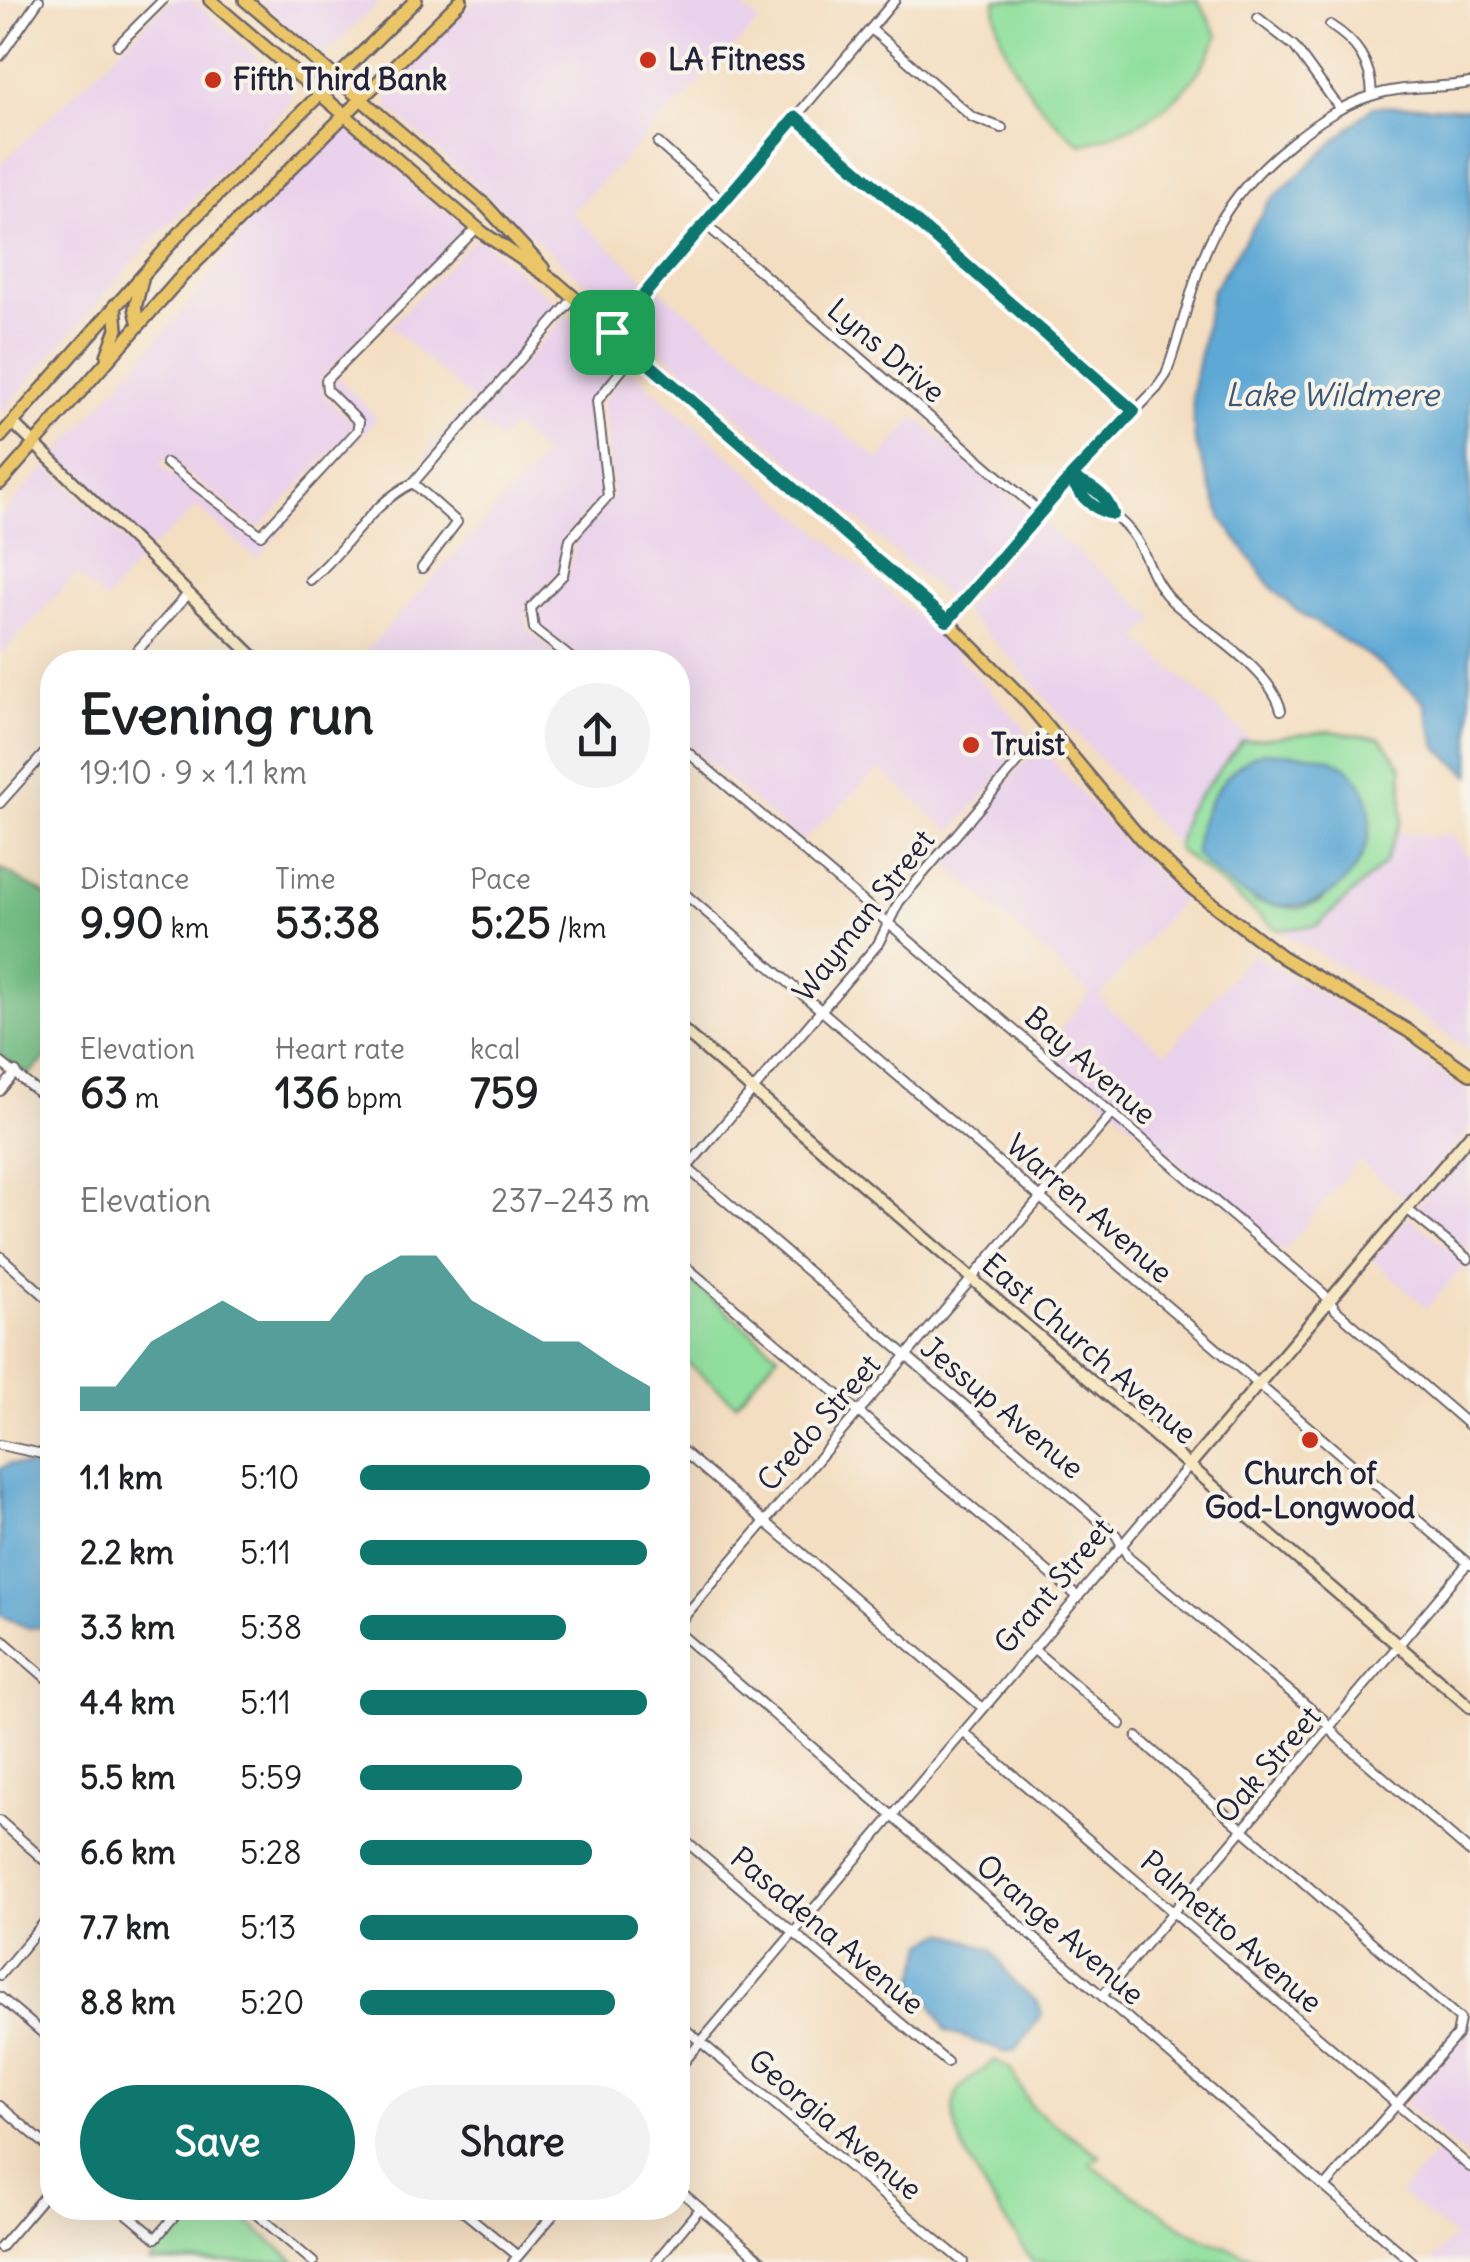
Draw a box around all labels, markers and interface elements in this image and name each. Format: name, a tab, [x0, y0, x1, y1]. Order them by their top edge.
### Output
place label: LA Fitness	[668, 40, 805, 78]
marker: LA Fitness	[637, 49, 659, 71]
place label: Fifth Third Bank	[233, 60, 447, 98]
marker: Fifth Third Bank	[202, 69, 224, 91]
pin	[570, 290, 655, 375]
street label: Lyns Drive	[820, 290, 953, 410]
icon: arrive	[585, 305, 640, 360]
water label: Lake Wildmere	[1225, 374, 1441, 415]
text: Evening run	[80, 680, 374, 749]
button: share	[545, 683, 650, 788]
place label: Truist	[991, 725, 1065, 763]
marker: Truist	[960, 734, 982, 756]
text: 19:10 · 9 × 1.1 km	[80, 752, 307, 793]
street label: Wayman Street	[784, 822, 942, 1009]
text: Distance	[80, 861, 189, 897]
text: Time	[275, 861, 336, 897]
text: Pace	[470, 861, 531, 897]
text: 9.90	[80, 897, 164, 949]
text: 53:38	[275, 897, 381, 949]
text: 5:25	[470, 897, 551, 949]
text: km	[164, 910, 209, 946]
text: /km	[551, 910, 606, 946]
street label: Bay Avenue	[1017, 998, 1164, 1133]
text: Elevation	[80, 1031, 195, 1067]
text: Heart rate	[275, 1031, 405, 1067]
text: kcal	[470, 1031, 520, 1067]
text: 63	[80, 1067, 128, 1119]
text: 136	[275, 1067, 340, 1119]
text: 759	[470, 1067, 539, 1119]
text: m	[128, 1080, 159, 1116]
text: bpm	[340, 1080, 402, 1116]
street label: Warren Avenue	[999, 1126, 1181, 1291]
text: Elevation	[80, 1180, 211, 1221]
text: 237–243 m	[491, 1180, 650, 1221]
street label: East Church Avenue	[975, 1245, 1205, 1452]
street label: Jessup Avenue	[913, 1328, 1092, 1486]
street label: Credo Street	[749, 1346, 888, 1498]
marker: Church of God-Longwood	[1299, 1429, 1321, 1451]
place label: Church of God-Longwood	[1205, 1454, 1416, 1526]
text: 1.1 km	[80, 1457, 163, 1498]
text: 5:10	[240, 1457, 299, 1498]
street label: Grant Street	[986, 1510, 1121, 1661]
text: 2.2 km	[80, 1532, 174, 1573]
text: 5:11	[240, 1532, 291, 1573]
text: 3.3 km	[80, 1607, 175, 1648]
text: 5:38	[240, 1607, 302, 1648]
text: 4.4 km	[80, 1682, 175, 1723]
text: 5:11	[240, 1682, 291, 1723]
street label: Oak Street	[1206, 1698, 1328, 1831]
text: 5.5 km	[80, 1757, 175, 1798]
text: 5:59	[240, 1757, 302, 1798]
text: 6.6 km	[80, 1832, 176, 1873]
text: 5:28	[240, 1832, 302, 1873]
street label: Pasadena Avenue	[723, 1838, 932, 2022]
street label: Palmetto Avenue	[1133, 1842, 1330, 2021]
street label: Orange Avenue	[969, 1846, 1152, 2013]
text: 7.7 km	[80, 1907, 170, 1948]
text: 5:13	[240, 1907, 297, 1948]
text: 8.8 km	[80, 1982, 176, 2023]
text: 5:20	[240, 1982, 304, 2023]
street label: Georgia Avenue	[741, 2041, 930, 2208]
button: Save	[80, 2085, 355, 2200]
button: Share	[375, 2085, 650, 2200]

